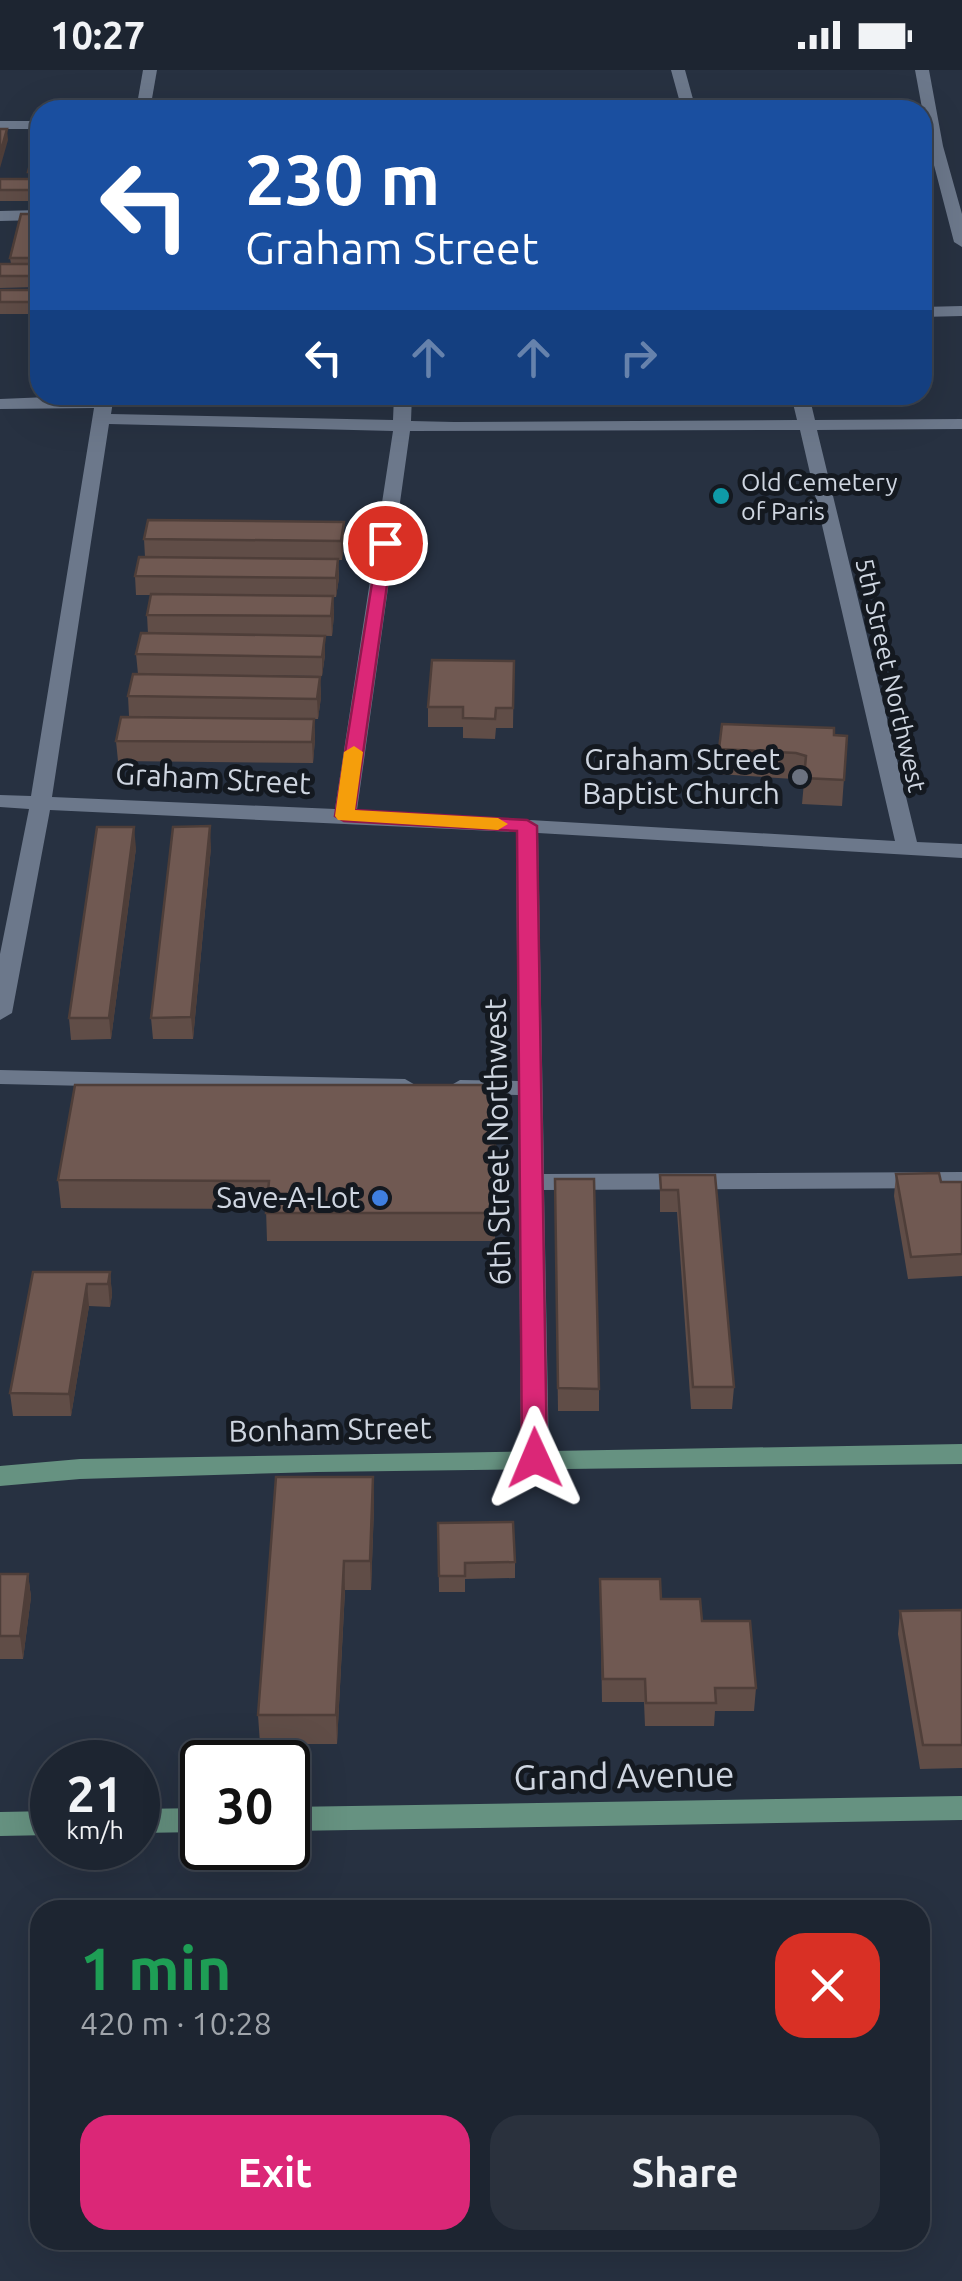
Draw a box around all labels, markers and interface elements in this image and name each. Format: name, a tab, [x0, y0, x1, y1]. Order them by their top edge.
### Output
text: 10:27	[50, 14, 145, 56]
icon: left	[80, 140, 210, 270]
text: 230 m	[245, 140, 440, 218]
text: Graham Street	[245, 222, 539, 273]
icon: left	[296, 330, 351, 385]
icon: ahead	[401, 330, 456, 385]
icon: ahead	[506, 330, 561, 385]
icon: right	[611, 330, 666, 385]
place label: Old Cemetery of Paris	[741, 468, 897, 525]
marker: Old Cemetery of Paris	[710, 485, 732, 507]
pin	[343, 501, 428, 586]
icon: arrive	[358, 516, 413, 571]
street label: 5th Street Northwest	[850, 555, 932, 795]
place label: Graham Street Baptist Church	[582, 742, 780, 810]
street label: Graham Street	[114, 756, 312, 800]
marker: Graham Street Baptist Church	[789, 766, 811, 788]
street label: 6th Street Northwest	[477, 998, 517, 1286]
place label: Save-A-Lot	[216, 1180, 360, 1214]
marker: Save-A-Lot	[369, 1187, 391, 1209]
position arrow	[483, 1406, 587, 1510]
street label: Bonham Street	[228, 1410, 432, 1448]
speed limit sign: 30	[180, 1740, 310, 1870]
street label: Grand Avenue	[513, 1753, 735, 1797]
text: 21	[67, 1765, 123, 1821]
text: km/h	[66, 1816, 124, 1844]
button: close	[775, 1933, 880, 2038]
text: 1 min	[80, 1934, 232, 2001]
text: 420 m · 10:28	[80, 2005, 272, 2041]
button: Exit	[80, 2115, 470, 2230]
button: Share	[490, 2115, 880, 2230]

